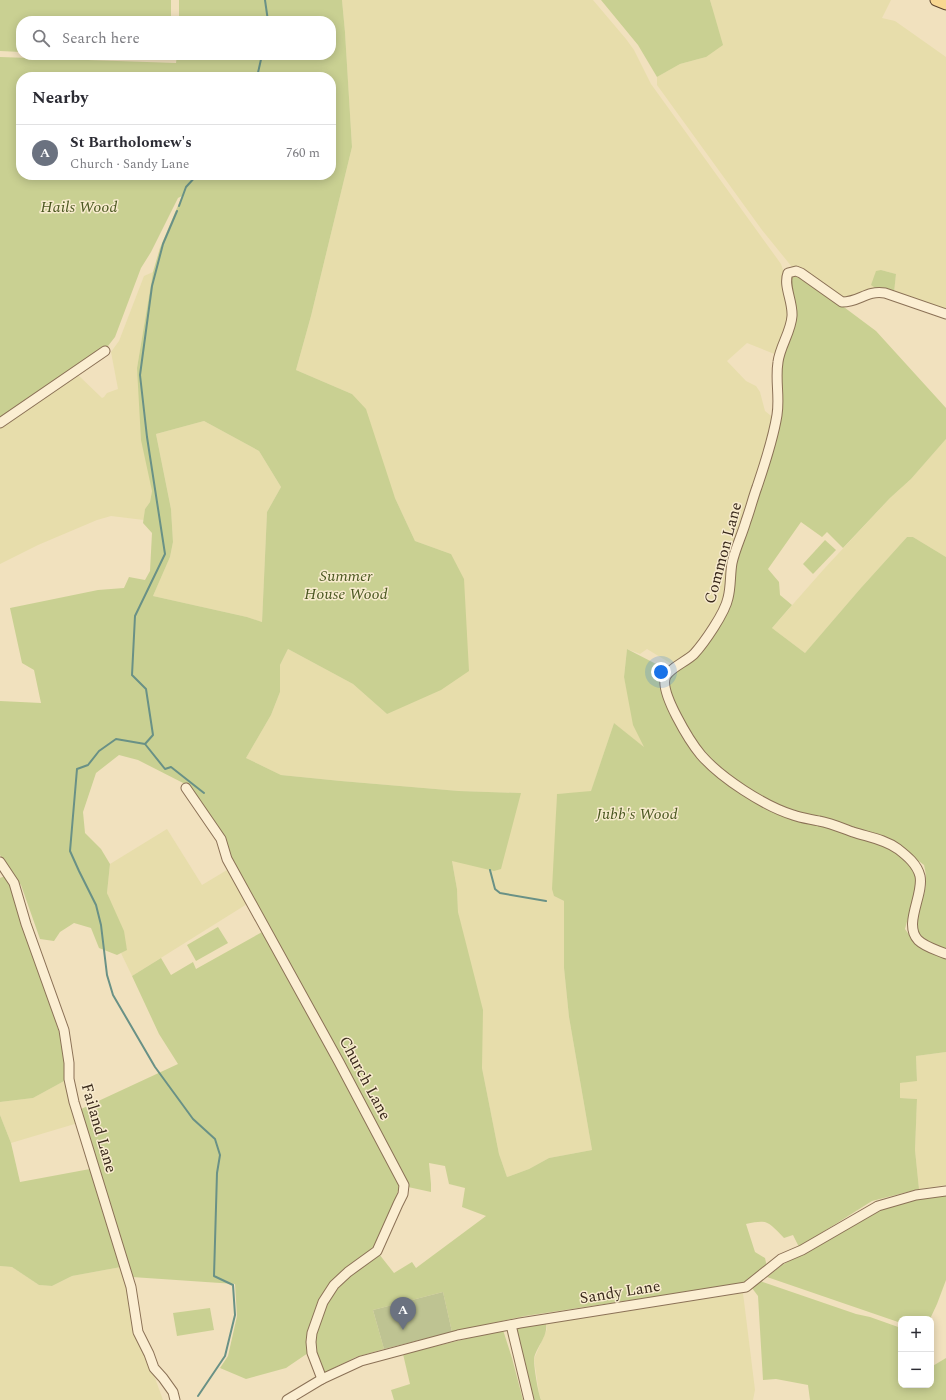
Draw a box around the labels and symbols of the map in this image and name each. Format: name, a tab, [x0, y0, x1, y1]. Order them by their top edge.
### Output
park label: Hails Wood	[41, 195, 117, 219]
street label: Common Lane	[698, 499, 748, 607]
park label: Summer House Wood	[304, 564, 388, 606]
your location	[651, 662, 671, 682]
park label: Jubb's Wood	[595, 802, 678, 826]
street label: Church Lane	[333, 1032, 397, 1124]
street label: Failand Lane	[75, 1080, 123, 1176]
street label: Sandy Lane	[578, 1274, 662, 1310]
pin: A	[390, 1297, 416, 1330]

